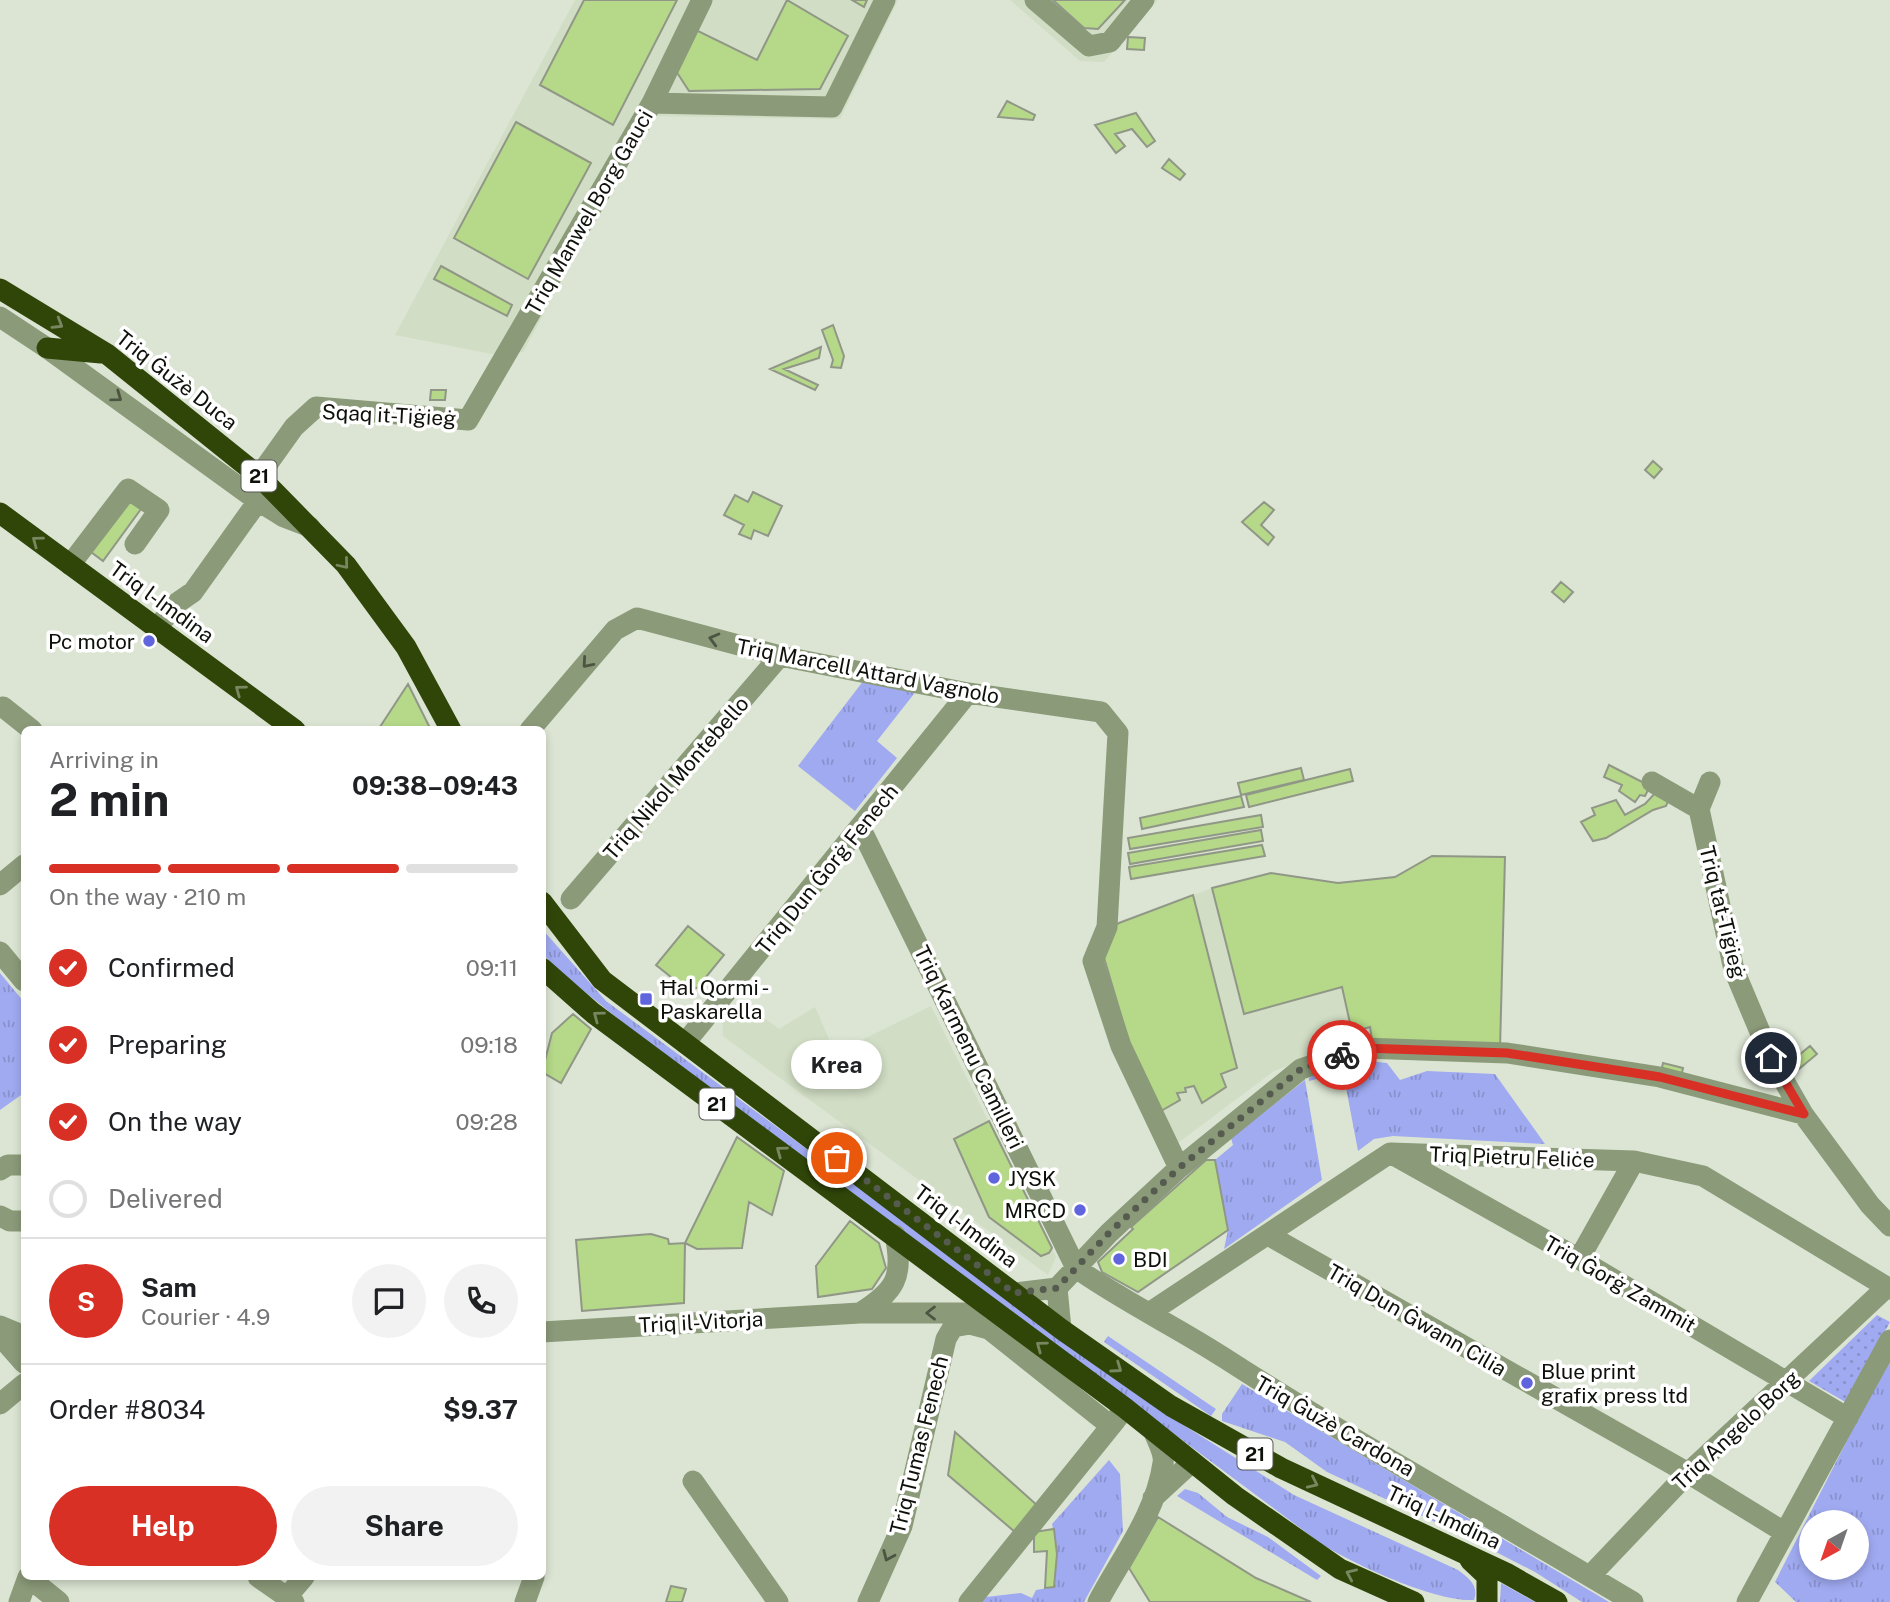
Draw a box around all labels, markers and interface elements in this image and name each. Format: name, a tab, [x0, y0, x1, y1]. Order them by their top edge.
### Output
street label: Triq Manwel Borg Gauci	[520, 105, 658, 319]
one-way arrow	[51, 316, 64, 329]
street label: Triq Ġużè Duca	[111, 325, 243, 435]
one-way arrow	[109, 389, 122, 401]
street label: Sqaq it-Tiġieġ	[321, 399, 457, 431]
road number: 21	[242, 461, 276, 491]
one-way arrow	[32, 536, 45, 549]
street label: Triq l-Imdina	[105, 556, 219, 648]
one-way arrow	[336, 556, 348, 569]
place label: Pc motor	[48, 629, 135, 654]
marker: Pc motor	[141, 633, 157, 649]
one-way arrow	[708, 633, 720, 647]
street label: Triq Marcell Attard Vagnolo	[735, 633, 1001, 709]
one-way arrow	[583, 655, 595, 668]
one-way arrow	[235, 686, 248, 698]
street label: Triq Nikol Montebello	[598, 691, 754, 865]
text: Arriving in	[49, 746, 159, 773]
text: 09:38–09:43	[352, 770, 518, 801]
text: 2 min	[49, 772, 169, 826]
street label: Triq Dun Ġorġ Fenech	[751, 779, 903, 959]
street label: Triq tat-Tiġieġ	[1694, 843, 1752, 981]
text: On the way · 210 m	[49, 883, 246, 910]
street label: Triq Karmenu Camilleri	[909, 941, 1029, 1153]
icon: check	[49, 949, 87, 987]
text: Confirmed	[108, 952, 235, 983]
text: 09:11	[466, 954, 518, 981]
place label: Ħal Qormi - Paskarella	[660, 975, 769, 1024]
marker: Ħal Qormi - Paskarella	[638, 991, 654, 1007]
one-way arrow	[594, 1012, 606, 1025]
courier	[1307, 1020, 1377, 1090]
icon: check	[49, 1026, 87, 1064]
pin	[1741, 1028, 1801, 1088]
text: Preparing	[108, 1029, 227, 1060]
text: 09:18	[460, 1031, 518, 1058]
icon: bike	[1323, 1036, 1361, 1074]
callout: Krea	[792, 1039, 882, 1088]
icon: home	[1752, 1039, 1790, 1077]
text: Krea	[810, 1051, 863, 1078]
road number: 21	[700, 1088, 734, 1120]
icon: check	[49, 1103, 87, 1141]
text: On the way	[108, 1106, 242, 1137]
text: 09:28	[455, 1108, 518, 1135]
pin	[807, 1128, 867, 1188]
icon: bag	[818, 1139, 856, 1177]
street label: Triq Pietru Feliċe	[1429, 1142, 1595, 1172]
one-way arrow	[777, 1147, 789, 1160]
place label: JYSK	[1008, 1166, 1056, 1191]
marker: JYSK	[986, 1170, 1002, 1186]
street label: Triq l-Imdina	[910, 1179, 1022, 1273]
text: Delivered	[108, 1183, 223, 1214]
place label: MRCD	[1004, 1198, 1066, 1223]
marker: MRCD	[1072, 1202, 1088, 1218]
street label: Triq Ġorġ Zammit	[1540, 1230, 1700, 1338]
place label: BDI	[1133, 1247, 1168, 1272]
marker: BDI	[1111, 1251, 1127, 1267]
street label: Triq Dun Ġwann Cilia	[1323, 1259, 1511, 1381]
button: chat	[352, 1264, 426, 1338]
button: phone	[444, 1264, 518, 1338]
text: Sam	[141, 1272, 197, 1303]
text: S	[77, 1286, 95, 1317]
text: Courier · 4.9	[141, 1303, 270, 1330]
one-way arrow	[925, 1305, 936, 1321]
street label: Triq il-Vitorja	[638, 1306, 764, 1338]
one-way arrow	[1036, 1341, 1049, 1354]
street label: Triq Tumas Fenech	[885, 1353, 953, 1537]
place label: Blue print grafix press ltd	[1541, 1359, 1688, 1408]
one-way arrow	[1109, 1360, 1122, 1372]
street label: Triq Angelo Borg	[1667, 1365, 1805, 1495]
street label: Triq Ġużè Cardona	[1251, 1370, 1419, 1482]
marker: Blue print grafix press ltd	[1519, 1375, 1535, 1391]
text: Order #8034	[49, 1394, 205, 1425]
text: $9.37	[443, 1394, 518, 1425]
road number: 21	[1238, 1438, 1272, 1470]
one-way arrow	[1306, 1475, 1318, 1489]
street label: Triq l-Imdina	[1383, 1480, 1505, 1554]
button: Help	[49, 1486, 277, 1566]
button: Share	[291, 1486, 518, 1566]
north arrow	[1799, 1510, 1869, 1580]
map controls	[1799, 1510, 1869, 1580]
one-way arrow	[882, 1549, 896, 1562]
one-way arrow	[1346, 1568, 1359, 1582]

